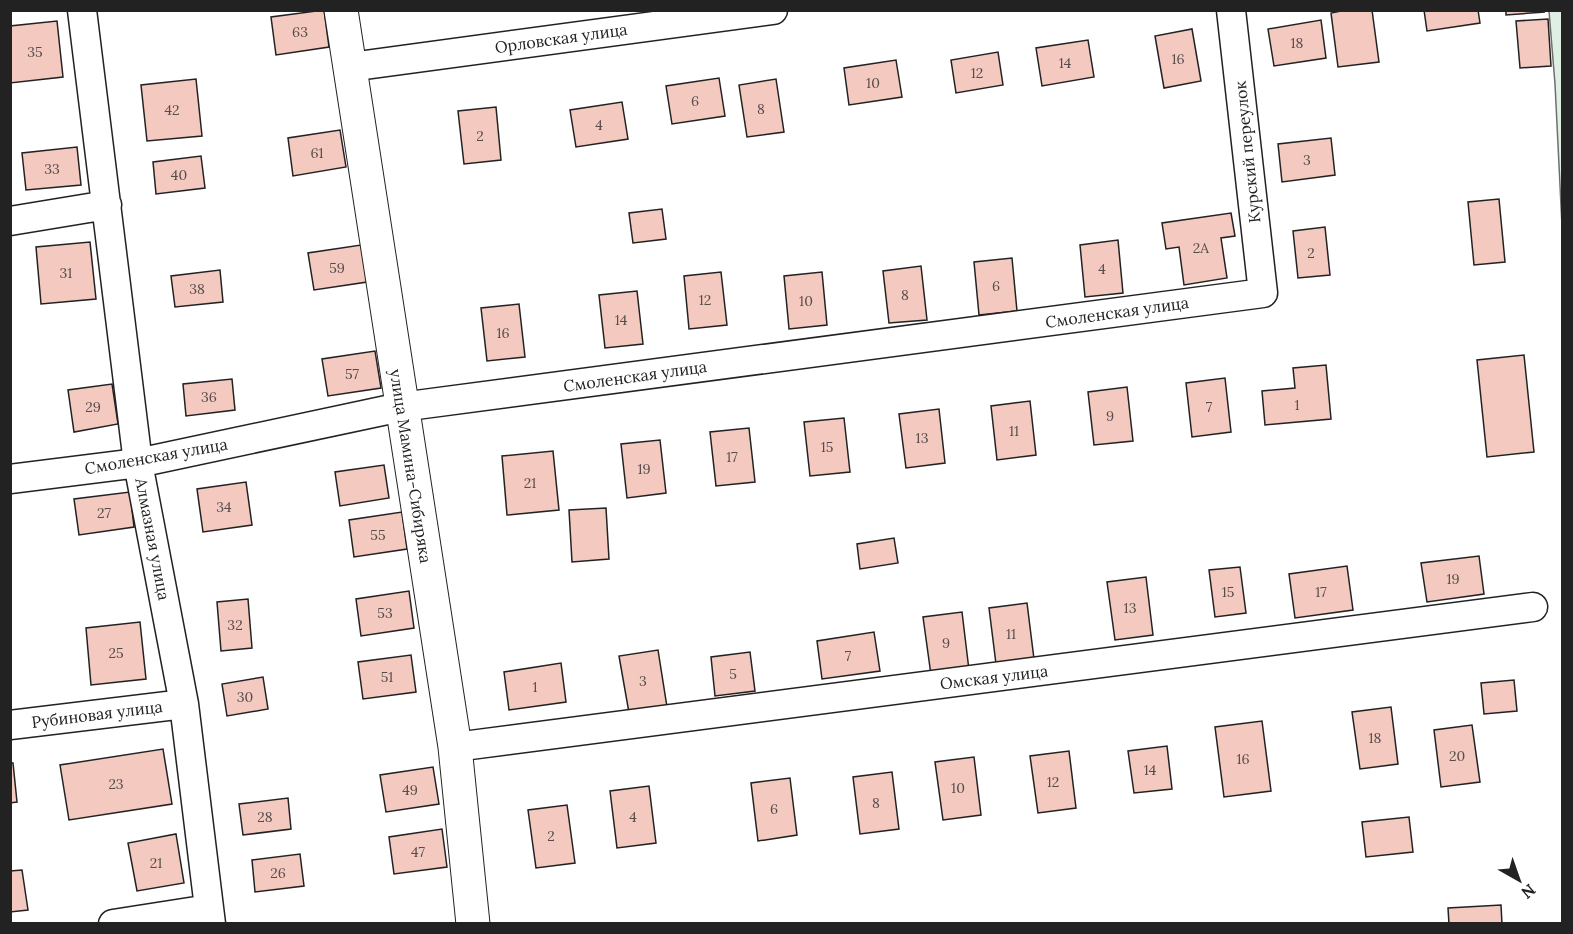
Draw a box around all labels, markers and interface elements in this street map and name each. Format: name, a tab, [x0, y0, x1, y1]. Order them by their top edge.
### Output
street label: Орловская улица	[493, 19, 629, 57]
house number: 63	[292, 23, 308, 41]
house number: 18	[1291, 34, 1304, 52]
house number: 35	[27, 43, 43, 61]
house number: 16	[1171, 50, 1185, 68]
house number: 14	[1059, 54, 1072, 72]
house number: 12	[971, 64, 983, 82]
house number: 10	[866, 74, 880, 92]
street label: Курский переулок	[1230, 80, 1264, 224]
house number: 6	[691, 92, 699, 110]
house number: 8	[757, 100, 765, 118]
house number: 42	[164, 101, 180, 119]
house number: 4	[595, 116, 603, 134]
house number: 2	[476, 127, 484, 145]
house number: 61	[310, 144, 324, 162]
house number: 3	[1303, 151, 1311, 169]
house number: 33	[44, 160, 60, 178]
house number: 40	[171, 166, 187, 184]
house number: 2А	[1193, 239, 1209, 257]
house number: 2	[1307, 244, 1315, 262]
house number: 59	[329, 259, 345, 277]
house number: 4	[1098, 260, 1106, 278]
house number: 31	[60, 264, 72, 282]
house number: 6	[992, 277, 1000, 295]
house number: 38	[189, 280, 205, 298]
house number: 8	[901, 286, 909, 304]
house number: 12	[699, 291, 711, 309]
house number: 10	[799, 292, 813, 310]
street label: Смоленская улица	[1044, 292, 1190, 332]
house number: 14	[615, 311, 628, 329]
house number: 16	[496, 324, 510, 342]
street label: Смоленская улица	[562, 356, 708, 396]
house number: 57	[345, 365, 360, 383]
street label: улица Мамина-Сибиряка	[386, 368, 436, 564]
house number: 36	[201, 388, 217, 406]
house number: 1	[1294, 396, 1300, 414]
house number: 29	[85, 398, 101, 416]
house number: 7	[1206, 398, 1213, 416]
house number: 9	[1106, 407, 1114, 425]
house number: 11	[1009, 422, 1019, 440]
house number: 13	[916, 429, 929, 447]
street label: Смоленская улица	[83, 434, 229, 478]
house number: 15	[821, 438, 833, 456]
house number: 17	[726, 448, 738, 466]
house number: 19	[637, 460, 651, 478]
house number: 21	[524, 474, 536, 492]
street label: Алмазная улица	[131, 475, 175, 602]
house number: 34	[216, 498, 232, 516]
house number: 27	[97, 504, 112, 522]
house number: 55	[370, 526, 386, 544]
house number: 19	[1446, 570, 1460, 588]
house number: 15	[1222, 583, 1234, 601]
house number: 17	[1315, 583, 1327, 601]
house number: 13	[1124, 599, 1137, 617]
house number: 53	[377, 604, 393, 622]
house number: 32	[227, 616, 243, 634]
house number: 11	[1006, 625, 1016, 643]
house number: 9	[942, 634, 950, 652]
house number: 25	[108, 644, 124, 662]
house number: 7	[845, 647, 852, 665]
street label: Омская улица	[939, 660, 1049, 694]
house number: 5	[729, 665, 737, 683]
house number: 51	[381, 668, 393, 686]
house number: 3	[639, 672, 647, 690]
house number: 1	[532, 678, 538, 696]
house number: 30	[237, 688, 253, 706]
street label: Рубиновая улица	[30, 696, 164, 732]
house number: 18	[1369, 729, 1382, 747]
house number: 20	[1449, 747, 1465, 765]
house number: 16	[1236, 750, 1250, 768]
house number: 14	[1144, 761, 1157, 779]
house number: 12	[1047, 773, 1059, 791]
house number: 23	[108, 775, 124, 793]
house number: 10	[951, 779, 965, 797]
house number: 49	[402, 781, 418, 799]
house number: 8	[872, 794, 880, 812]
house number: 6	[770, 800, 778, 818]
house number: 28	[257, 808, 273, 826]
house number: 4	[629, 808, 637, 826]
house number: 2	[547, 827, 555, 845]
house number: 47	[411, 843, 426, 861]
north arrow	[1489, 850, 1549, 910]
house number: 21	[150, 854, 162, 872]
house number: 26	[270, 864, 286, 882]
text: N	[1517, 880, 1540, 903]

